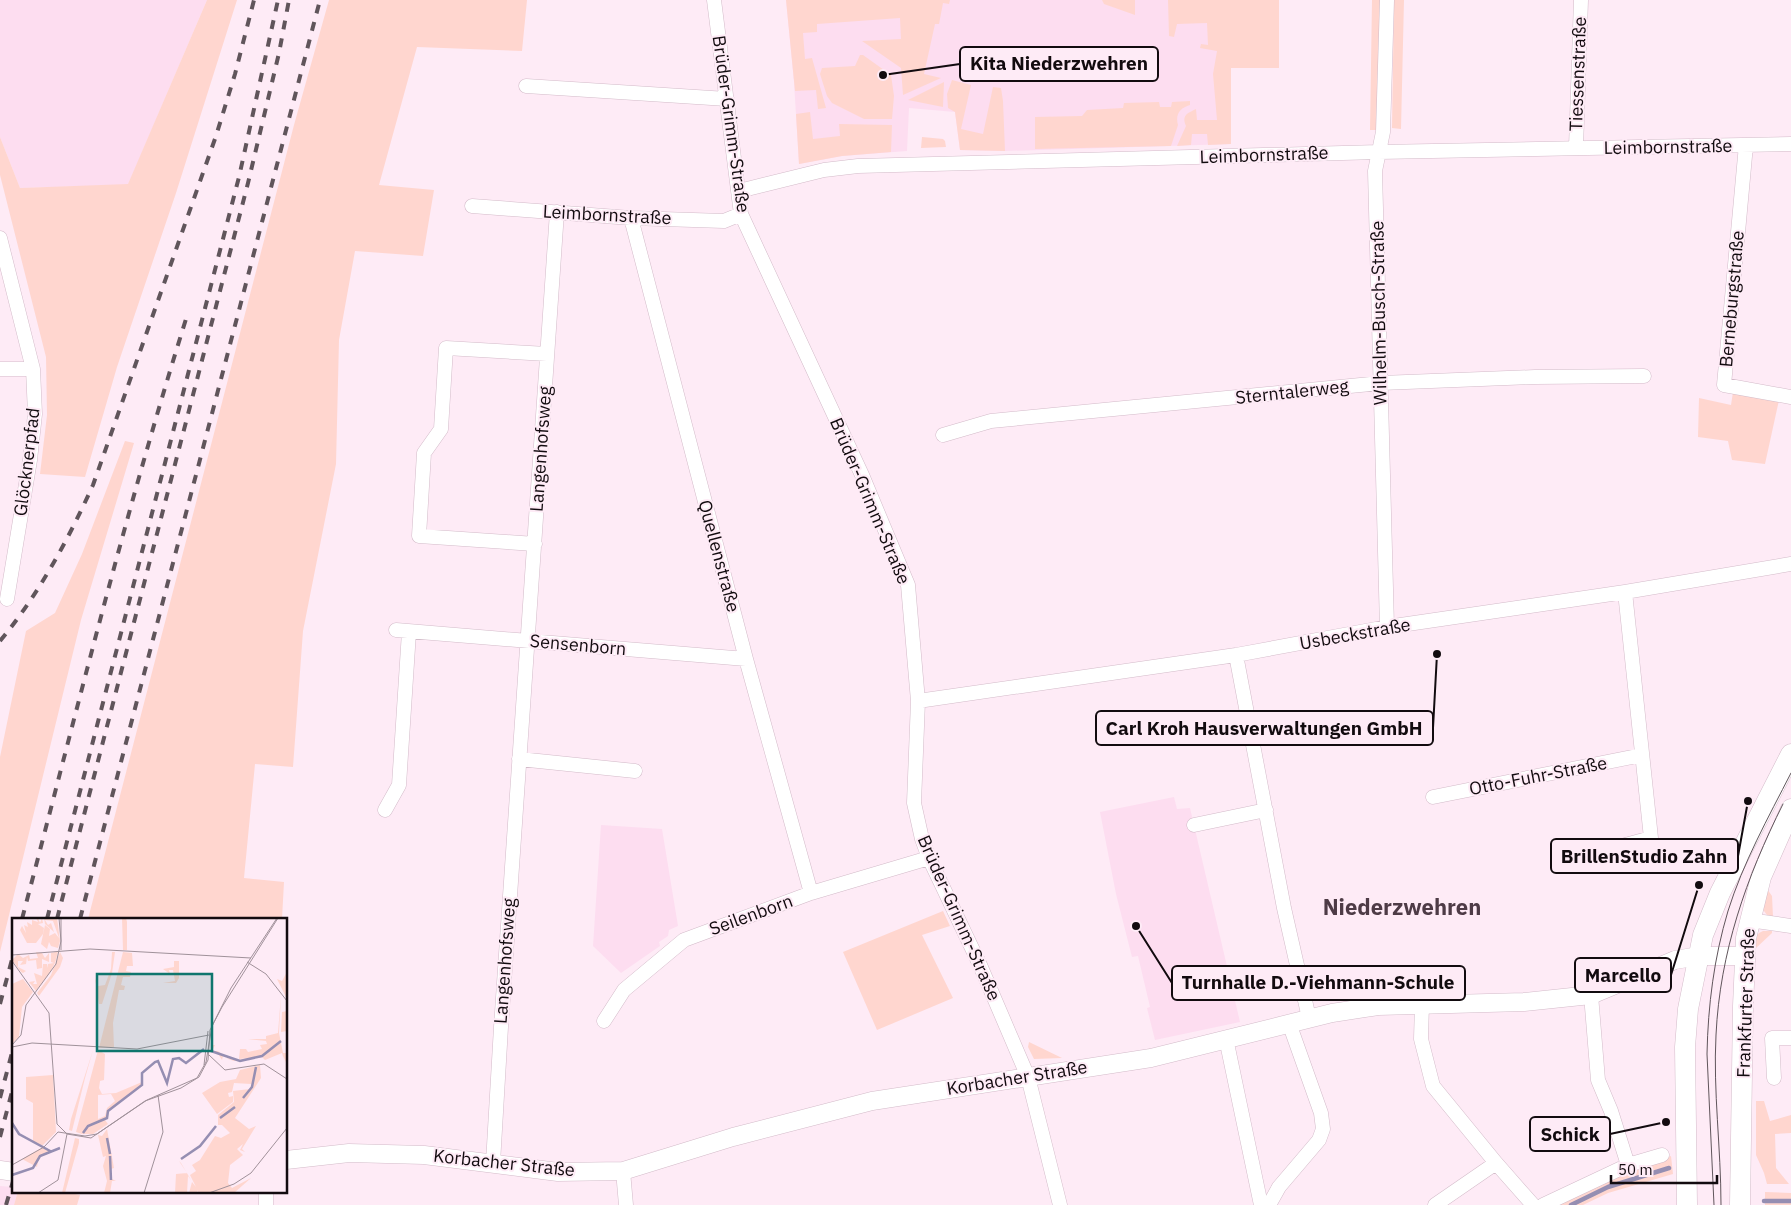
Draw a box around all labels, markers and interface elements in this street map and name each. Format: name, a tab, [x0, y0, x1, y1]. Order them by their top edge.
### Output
street label: Tiessenstraße	[1564, 16, 1591, 132]
street label: Brüder-Grimm-Straße	[708, 34, 755, 214]
callout: Kita Niederzwehren	[960, 47, 1158, 81]
text: Kita Niederzwehren	[970, 51, 1148, 75]
street label: Leimbornstraße	[1603, 134, 1733, 159]
street label: Leimbornstraße	[1199, 141, 1329, 168]
street label: Leimbornstraße	[542, 200, 672, 229]
street label: Wilhelm-Busch-Straße	[1365, 220, 1392, 405]
street label: Berneburgstraße	[1714, 229, 1749, 368]
street label: Sterntalerweg	[1234, 374, 1350, 409]
street label: Langenhofsweg	[525, 385, 556, 513]
street label: Glöcknerpfad	[8, 406, 45, 517]
street label: Brüder-Grimm-Straße	[825, 414, 916, 588]
street label: Quellenstraße	[693, 497, 746, 615]
street label: Usbeckstraße	[1298, 612, 1412, 655]
street label: Sensenborn	[529, 629, 627, 660]
callout: Carl Kroh Hausverwaltungen GmbH	[1096, 711, 1433, 745]
text: Carl Kroh Hausverwaltungen GmbH	[1106, 716, 1422, 740]
street label: Otto-Fuhr-Straße	[1467, 751, 1609, 800]
street label: Brüder-Grimm-Straße	[913, 831, 1006, 1004]
callout: BrillenStudio Zahn	[1551, 839, 1738, 873]
text: BrillenStudio Zahn	[1561, 844, 1727, 868]
street label: Seilenborn	[706, 889, 796, 940]
district label: Niederzwehren	[1323, 892, 1481, 921]
street label: Langenhofsweg	[489, 897, 520, 1025]
inset map	[12, 918, 288, 1192]
street label: Frankfurter Straße	[1731, 928, 1760, 1078]
callout: Marcello	[1575, 958, 1671, 992]
text: Marcello	[1585, 963, 1662, 987]
callout: Turnhalle D.-Viehmann-Schule	[1172, 966, 1465, 1000]
text: Turnhalle D.-Viehmann-Schule	[1181, 970, 1455, 994]
street label: Korbacher Straße	[945, 1055, 1089, 1100]
callout: Schick	[1530, 1117, 1610, 1151]
text: Schick	[1540, 1122, 1600, 1146]
street label: Korbacher Straße	[432, 1144, 576, 1181]
scale bar	[1611, 1152, 1717, 1184]
text: 50 m	[1618, 1160, 1653, 1179]

